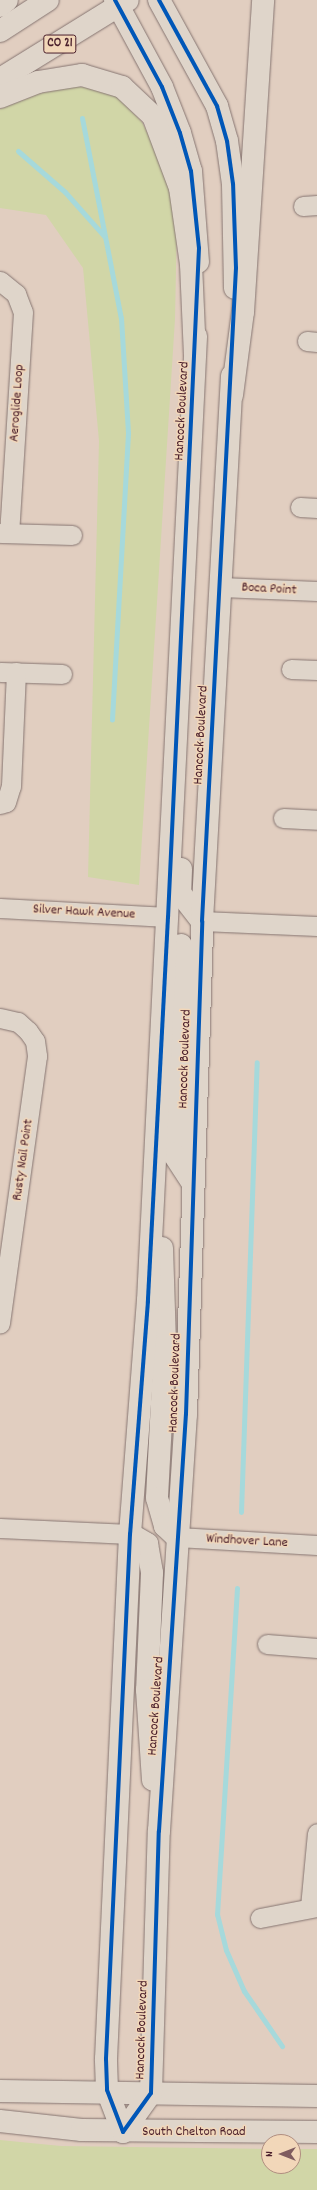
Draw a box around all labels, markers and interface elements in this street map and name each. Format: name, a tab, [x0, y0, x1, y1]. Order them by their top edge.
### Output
road number: CO 21	[43, 33, 77, 55]
street label: Hancock Boulevard	[171, 361, 193, 461]
street label: Aeroglide Loop	[6, 364, 28, 442]
street label: Boca Point	[241, 579, 297, 599]
street label: Hancock Boulevard	[190, 685, 212, 785]
street label: Silver Hawk Avenue	[32, 901, 136, 923]
street label: Hancock Boulevard	[175, 1009, 195, 1109]
street label: Rusty Nail Point	[9, 1118, 37, 1202]
street label: Hancock Boulevard	[165, 1333, 185, 1433]
street label: Windhover Lane	[206, 1530, 288, 1552]
street label: Hancock Boulevard	[144, 1656, 168, 1756]
street label: Hancock Boulevard	[132, 1980, 152, 2080]
street label: South Chelton Road	[142, 2124, 246, 2140]
north arrow	[261, 2134, 301, 2174]
text: N	[262, 2151, 278, 2157]

